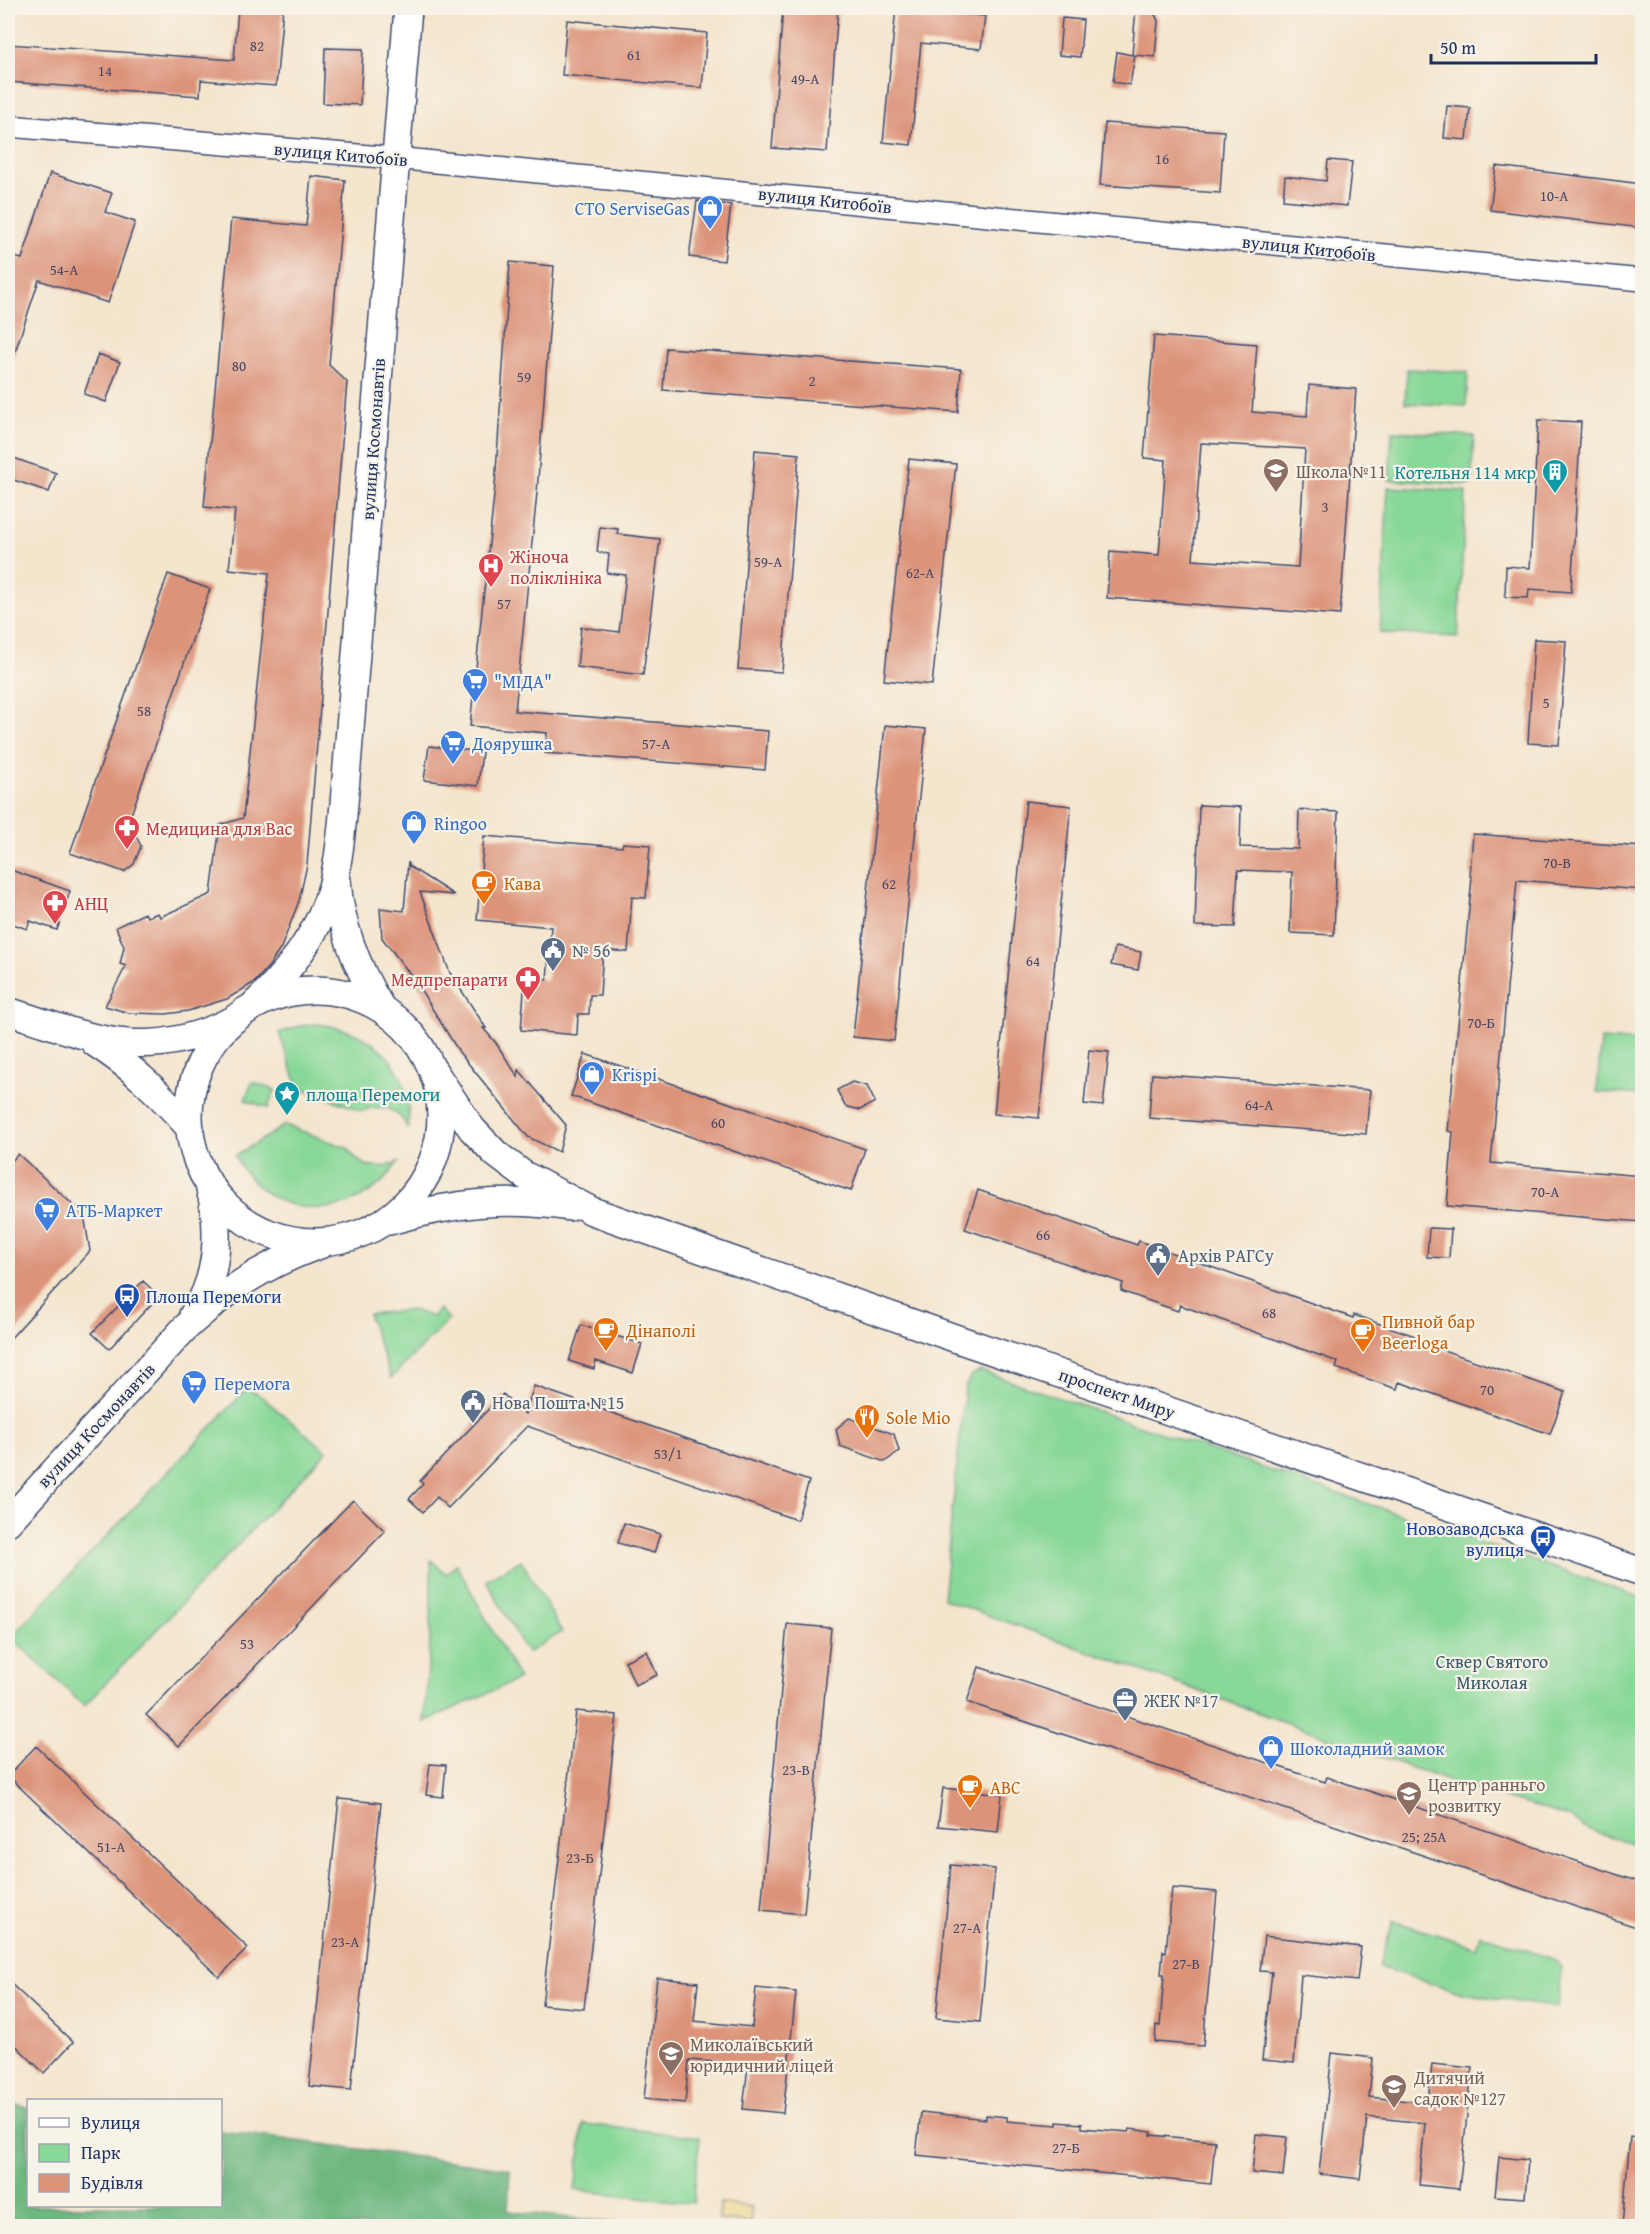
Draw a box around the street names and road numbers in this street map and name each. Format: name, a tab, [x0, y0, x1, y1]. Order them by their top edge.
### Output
street label: вулиця Китобоїв	[273, 135, 409, 173]
street label: вулиця Китобоїв	[757, 180, 893, 220]
street label: вулиця Китобоїв	[1241, 228, 1377, 268]
street label: вулиця Космонавтів	[354, 357, 392, 521]
street label: вулиця Космонавтів	[31, 1356, 161, 1494]
street label: проспект Миру	[1055, 1360, 1179, 1426]

